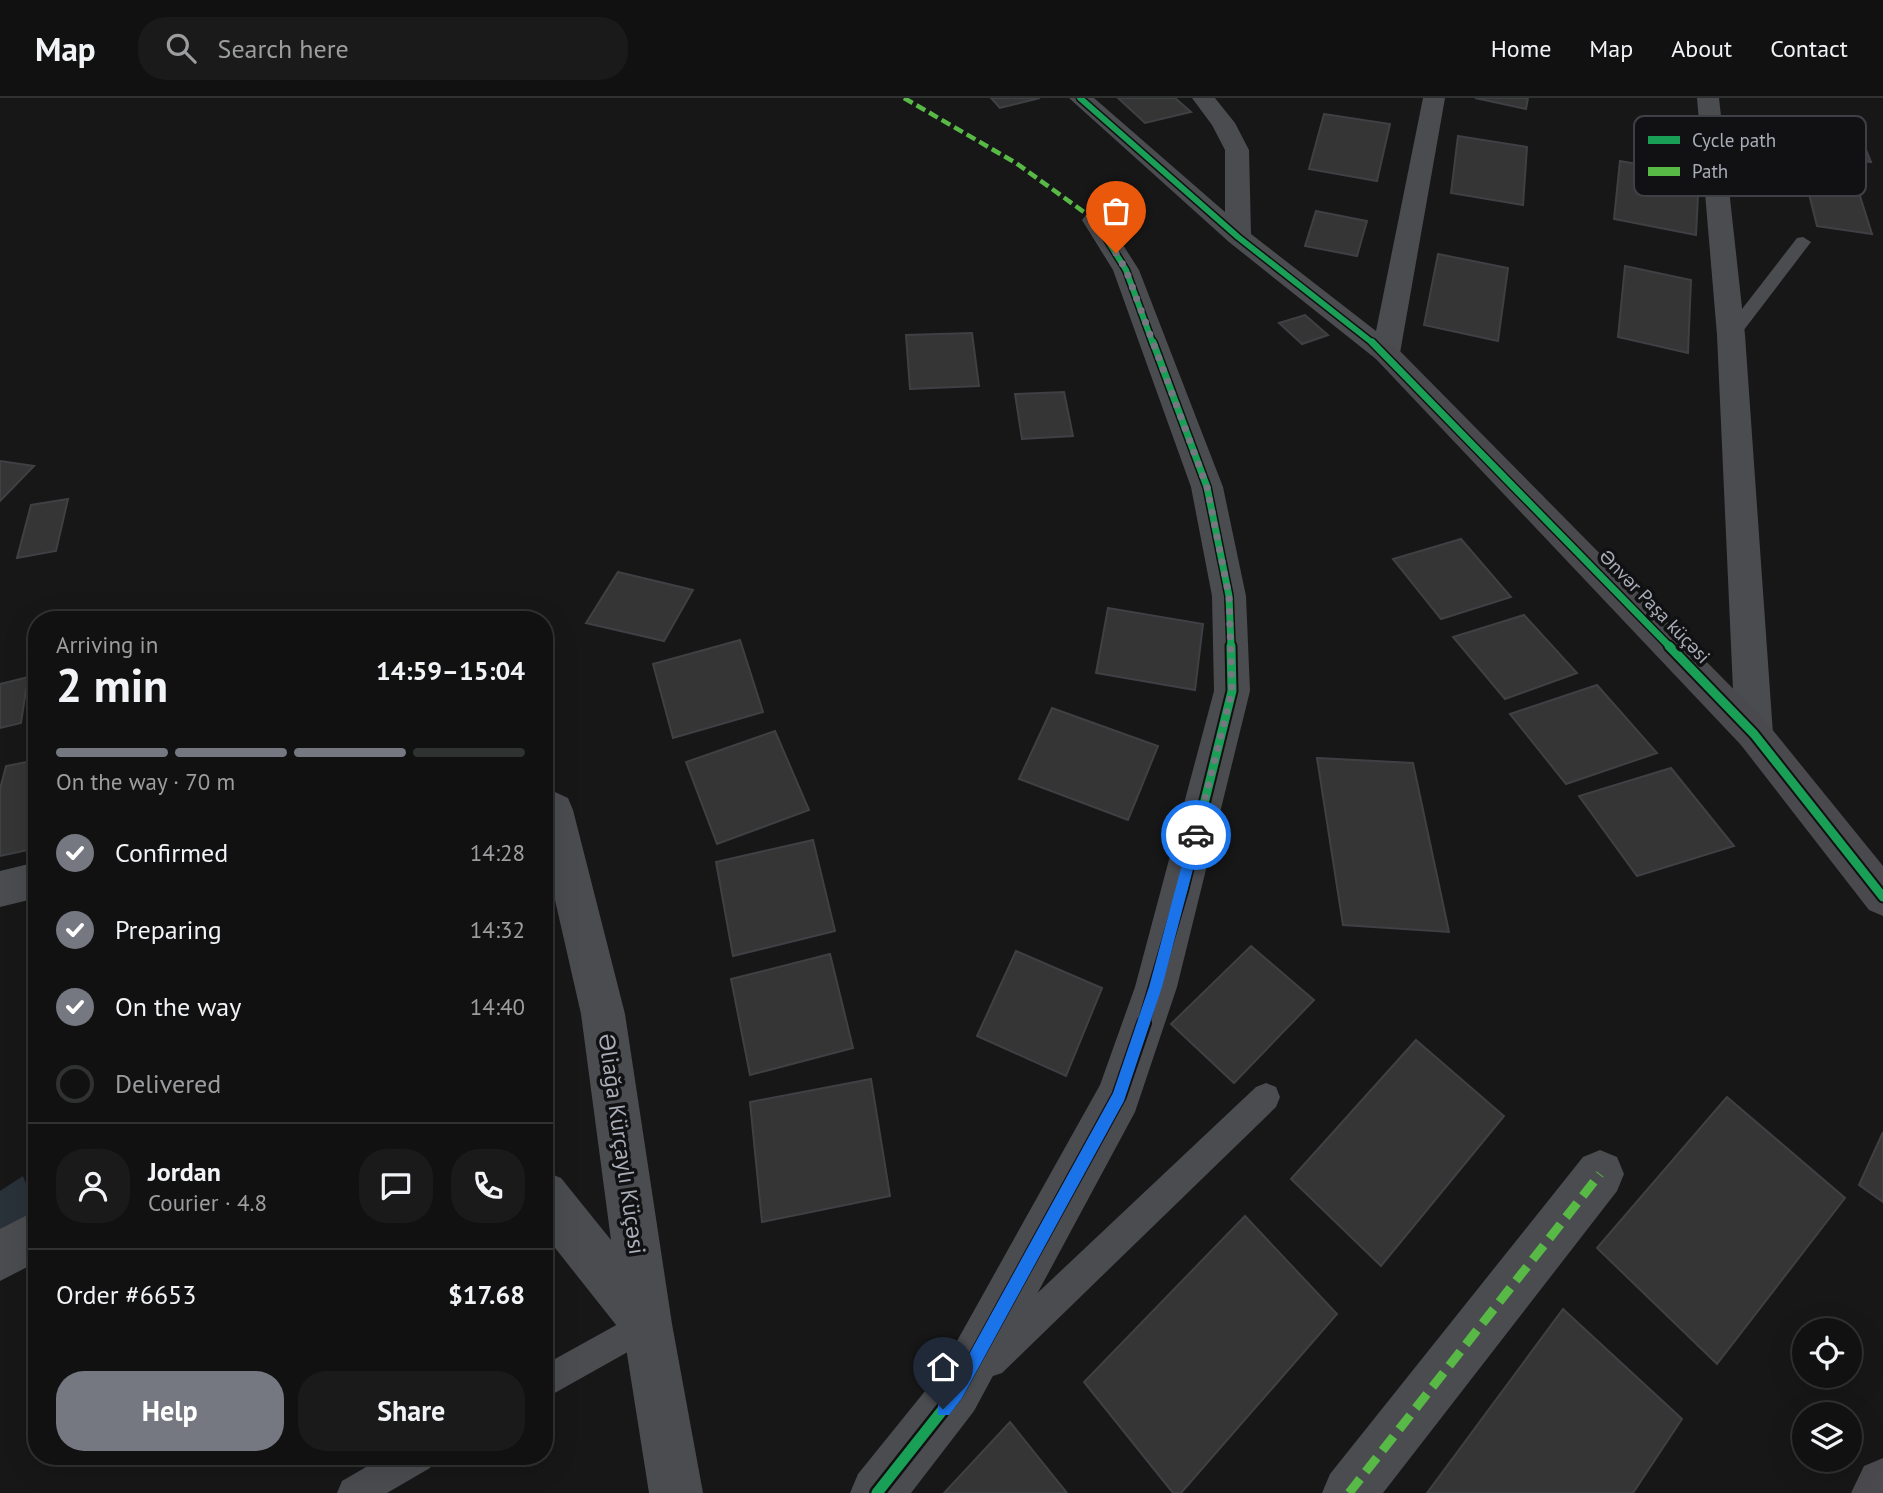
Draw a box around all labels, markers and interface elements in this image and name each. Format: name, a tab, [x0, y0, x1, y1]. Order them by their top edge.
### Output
search box	[138, 17, 628, 80]
text: Map	[35, 27, 96, 70]
icon: search	[162, 29, 200, 67]
text: Search here	[218, 32, 349, 65]
text: Home	[1491, 33, 1551, 64]
text: Map	[1589, 33, 1633, 64]
text: About	[1671, 33, 1732, 64]
text: Contact	[1770, 33, 1848, 64]
legend	[1634, 116, 1866, 196]
text: Cycle path	[1692, 128, 1776, 152]
text: Path	[1692, 159, 1728, 183]
pin	[1086, 181, 1146, 253]
icon: bag	[1097, 192, 1135, 230]
street label: Ənvər Paşa küçəsi	[1594, 544, 1716, 668]
text: Arriving in	[56, 630, 158, 659]
text: 14:59–15:04	[376, 654, 525, 687]
text: 2 min	[56, 655, 168, 715]
text: On the way · 70 m	[56, 767, 235, 796]
courier	[1161, 800, 1231, 870]
icon: car	[1177, 816, 1215, 854]
icon: check	[56, 834, 94, 872]
text: Confirmed	[115, 836, 228, 869]
text: 14:28	[470, 838, 525, 867]
icon: check	[56, 911, 94, 949]
text: Preparing	[115, 913, 222, 946]
text: 14:32	[470, 915, 525, 944]
icon: check	[56, 988, 94, 1026]
text: On the way	[115, 990, 241, 1023]
text: 14:40	[470, 992, 525, 1021]
street label: Əliağa Kürçaylı Küçəsi	[593, 1032, 652, 1256]
text: Delivered	[115, 1067, 221, 1100]
button: person	[56, 1149, 130, 1223]
button: chat	[359, 1149, 433, 1223]
button: phone	[451, 1149, 525, 1223]
text: Jordan	[148, 1155, 221, 1188]
text: Courier · 4.8	[148, 1188, 267, 1217]
text: Order #6653	[56, 1278, 196, 1311]
text: $17.68	[448, 1278, 525, 1311]
map controls	[1792, 1318, 1862, 1472]
button: locate	[1792, 1318, 1862, 1388]
pin	[913, 1337, 973, 1409]
icon: home	[924, 1348, 962, 1386]
button: Help	[56, 1371, 284, 1451]
button: Share	[298, 1371, 525, 1451]
button: layers	[1792, 1402, 1862, 1472]

